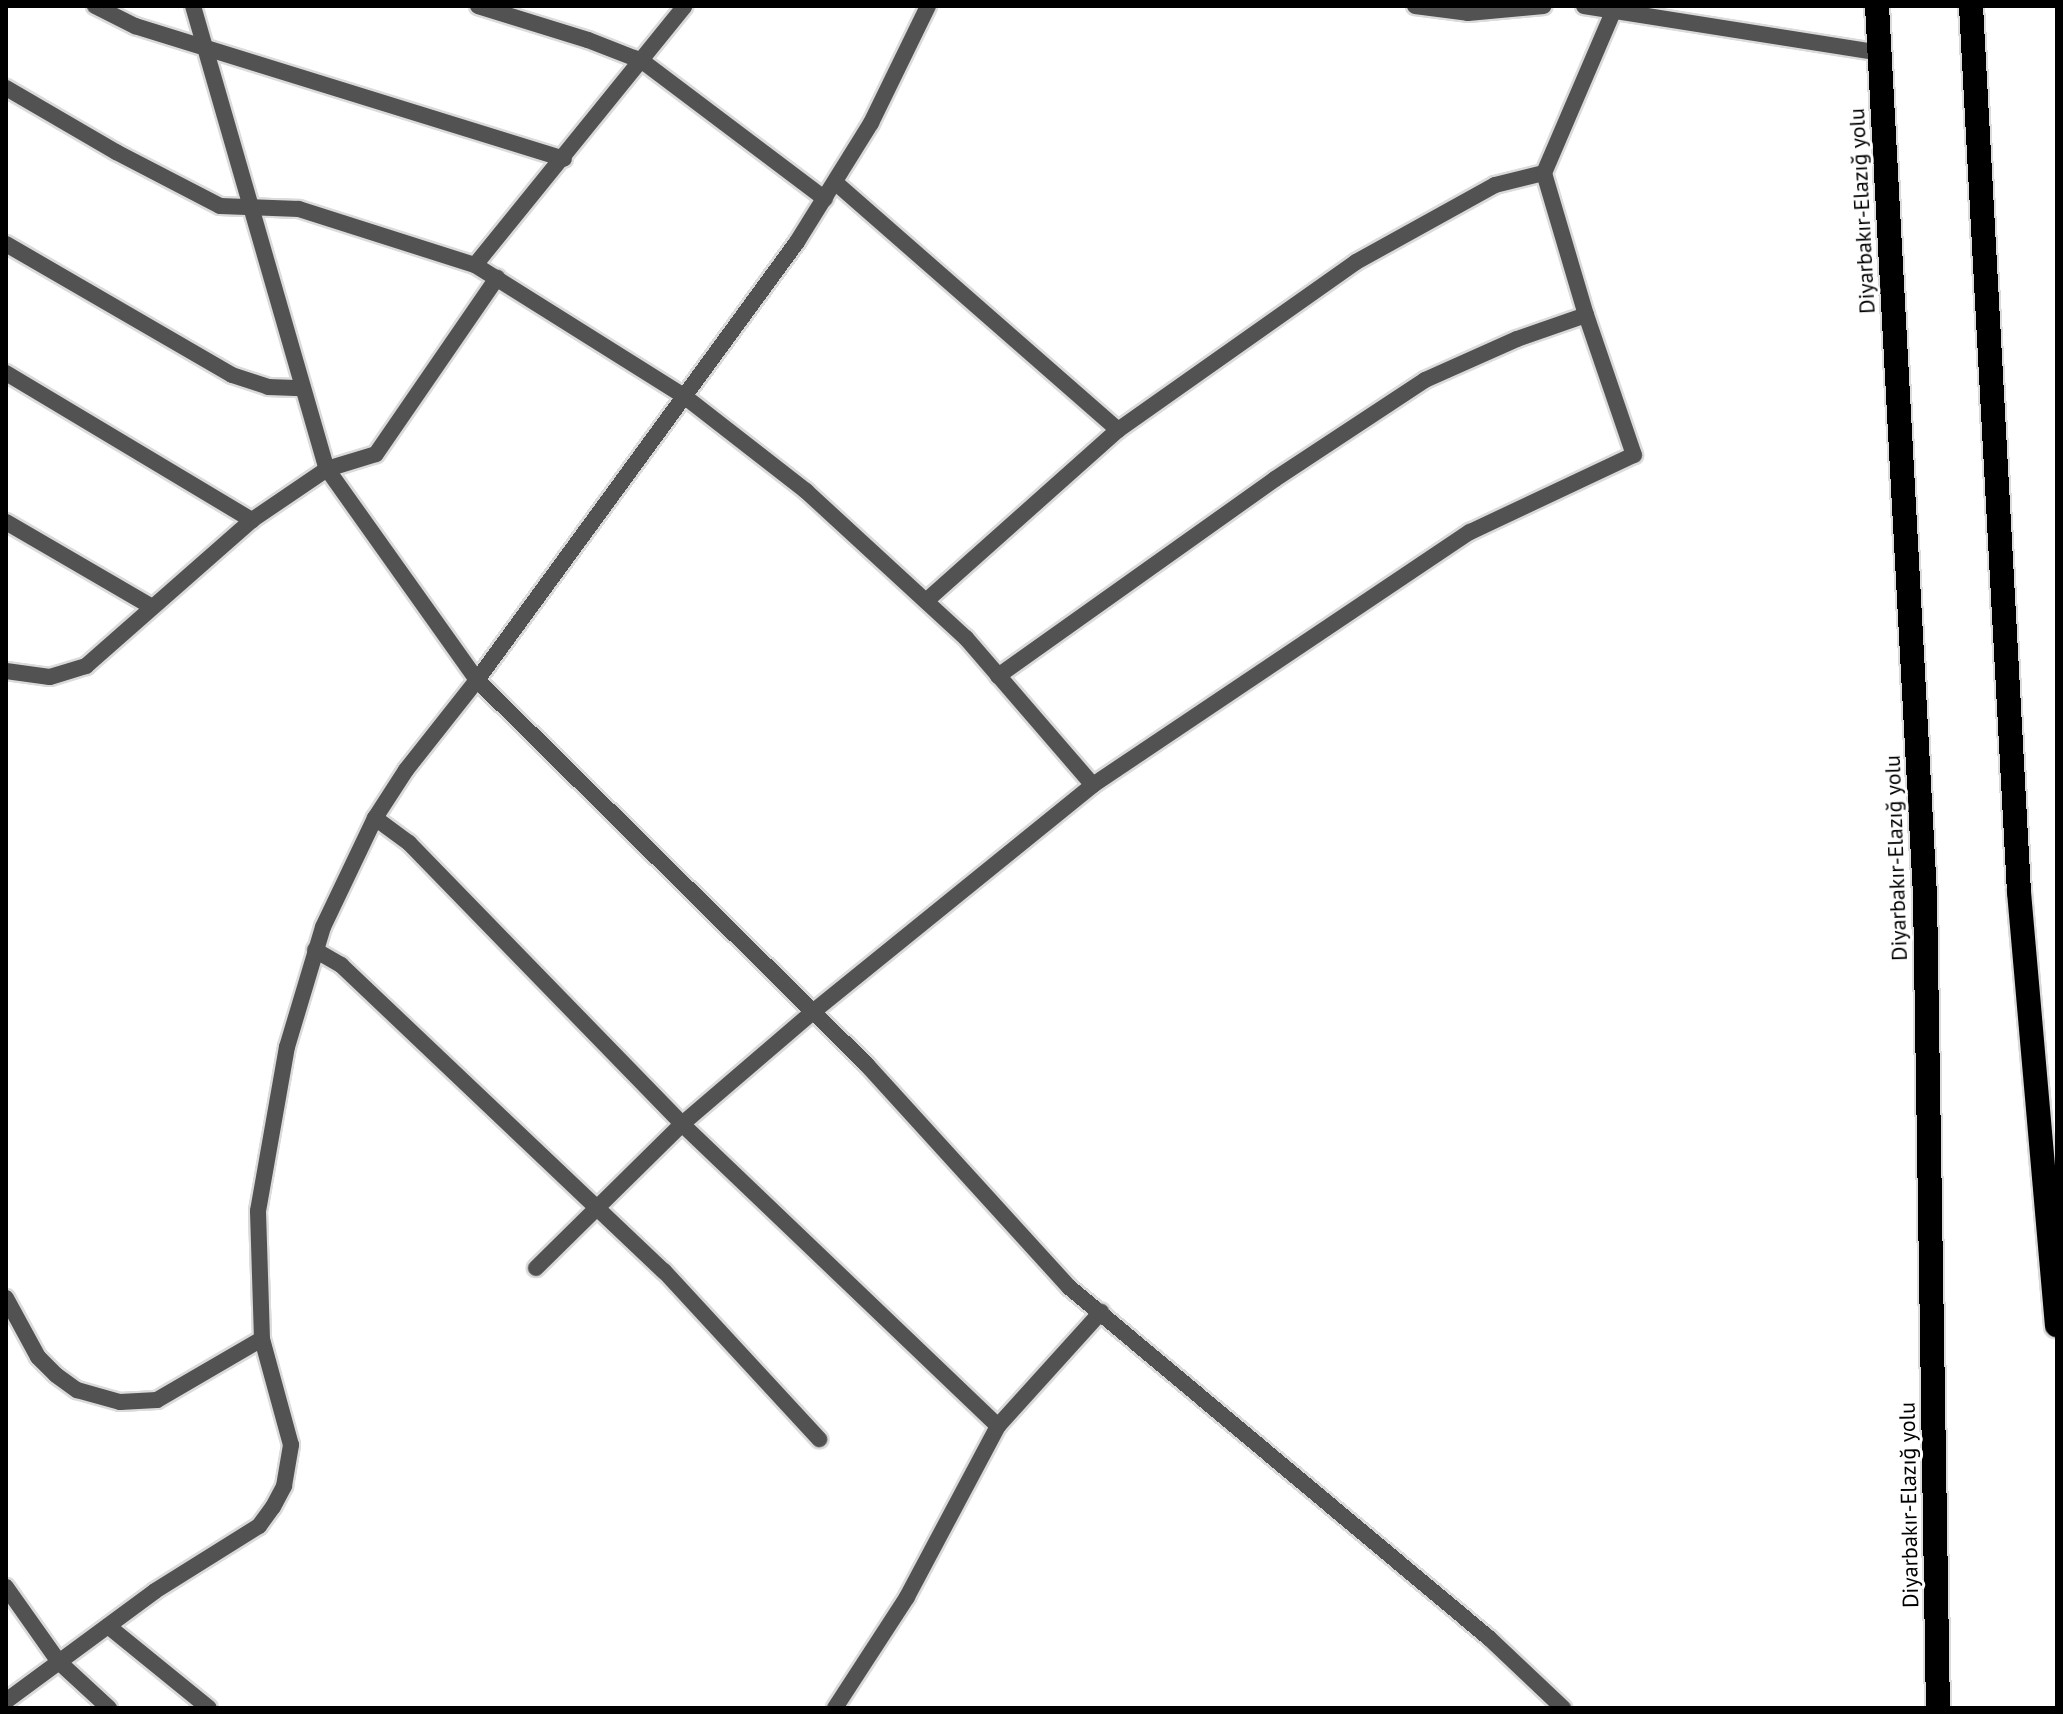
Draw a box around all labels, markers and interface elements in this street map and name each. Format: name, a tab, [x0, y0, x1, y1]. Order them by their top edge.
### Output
street label: Diyarbakır-Elazığ yolu	[1843, 107, 1881, 315]
street label: Diyarbakır-Elazığ yolu	[1879, 755, 1913, 961]
street label: Diyarbakır-Elazığ yolu	[1894, 1402, 1924, 1608]

